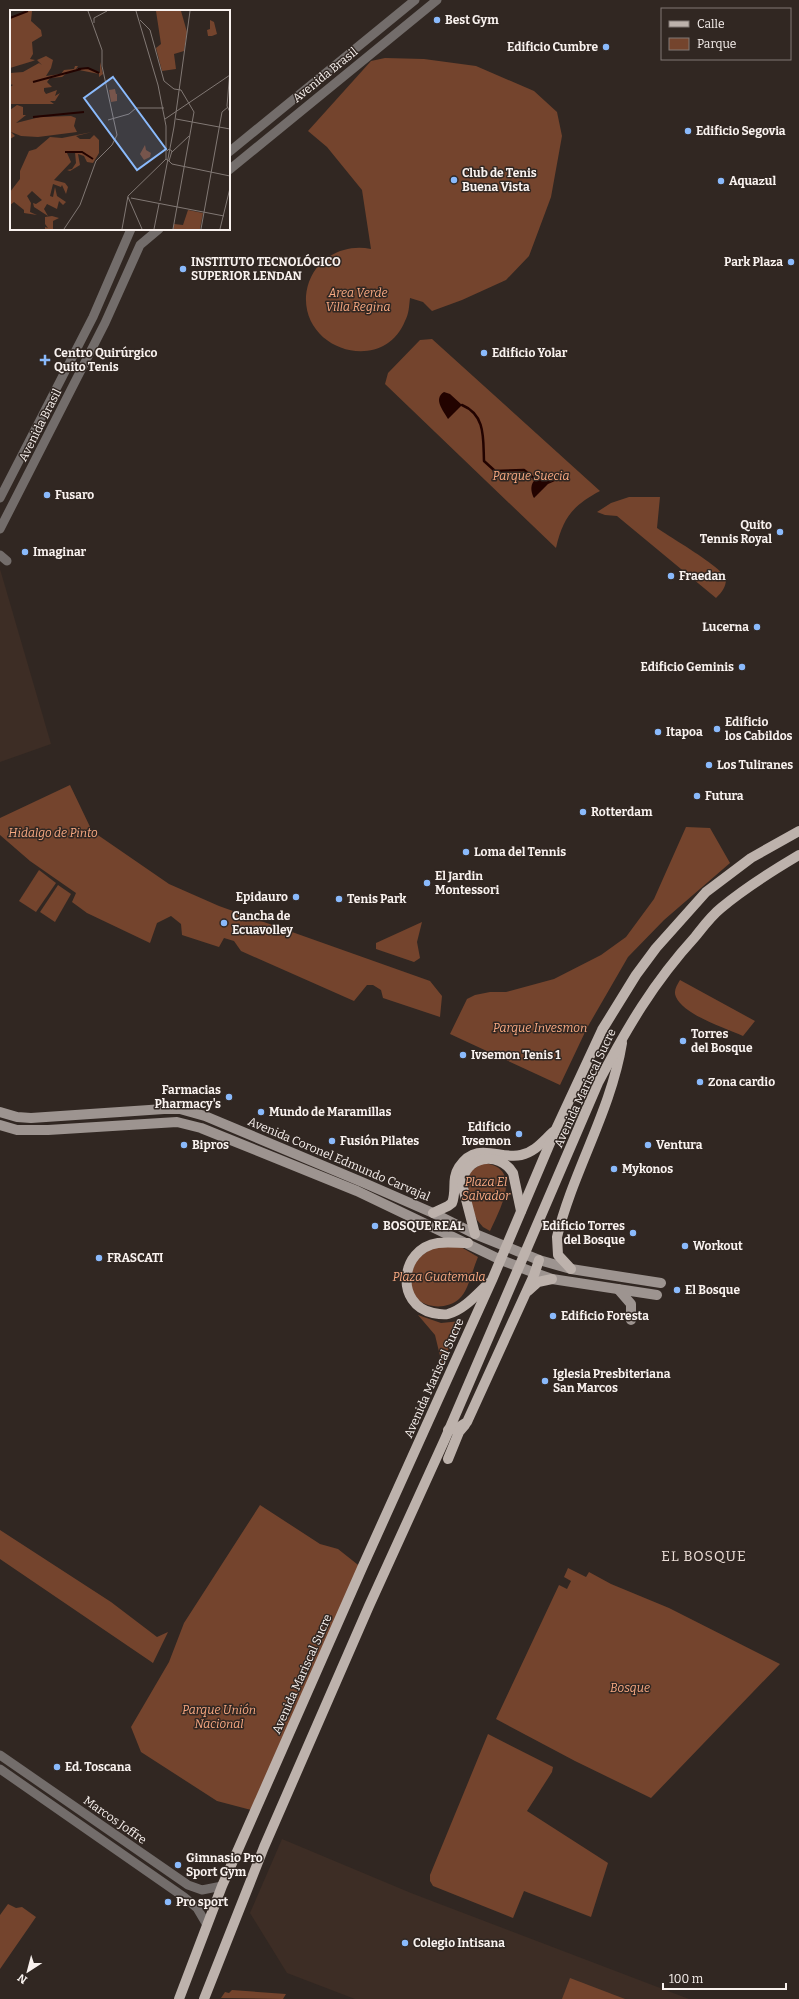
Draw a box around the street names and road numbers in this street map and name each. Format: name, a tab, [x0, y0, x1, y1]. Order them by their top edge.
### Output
street label: Avenida Brasil	[290, 44, 361, 105]
street label: Avenida Brasil	[16, 386, 65, 464]
street label: Avenida Mariscal Sucre	[551, 1026, 619, 1150]
street label: Avenida Coronel Edmundo Carvajal	[246, 1114, 433, 1204]
street label: Avenida Mariscal Sucre	[401, 1316, 467, 1440]
street label: Avenida Mariscal Sucre	[269, 1612, 335, 1736]
street label: Marcos Joffre	[81, 1793, 149, 1847]

